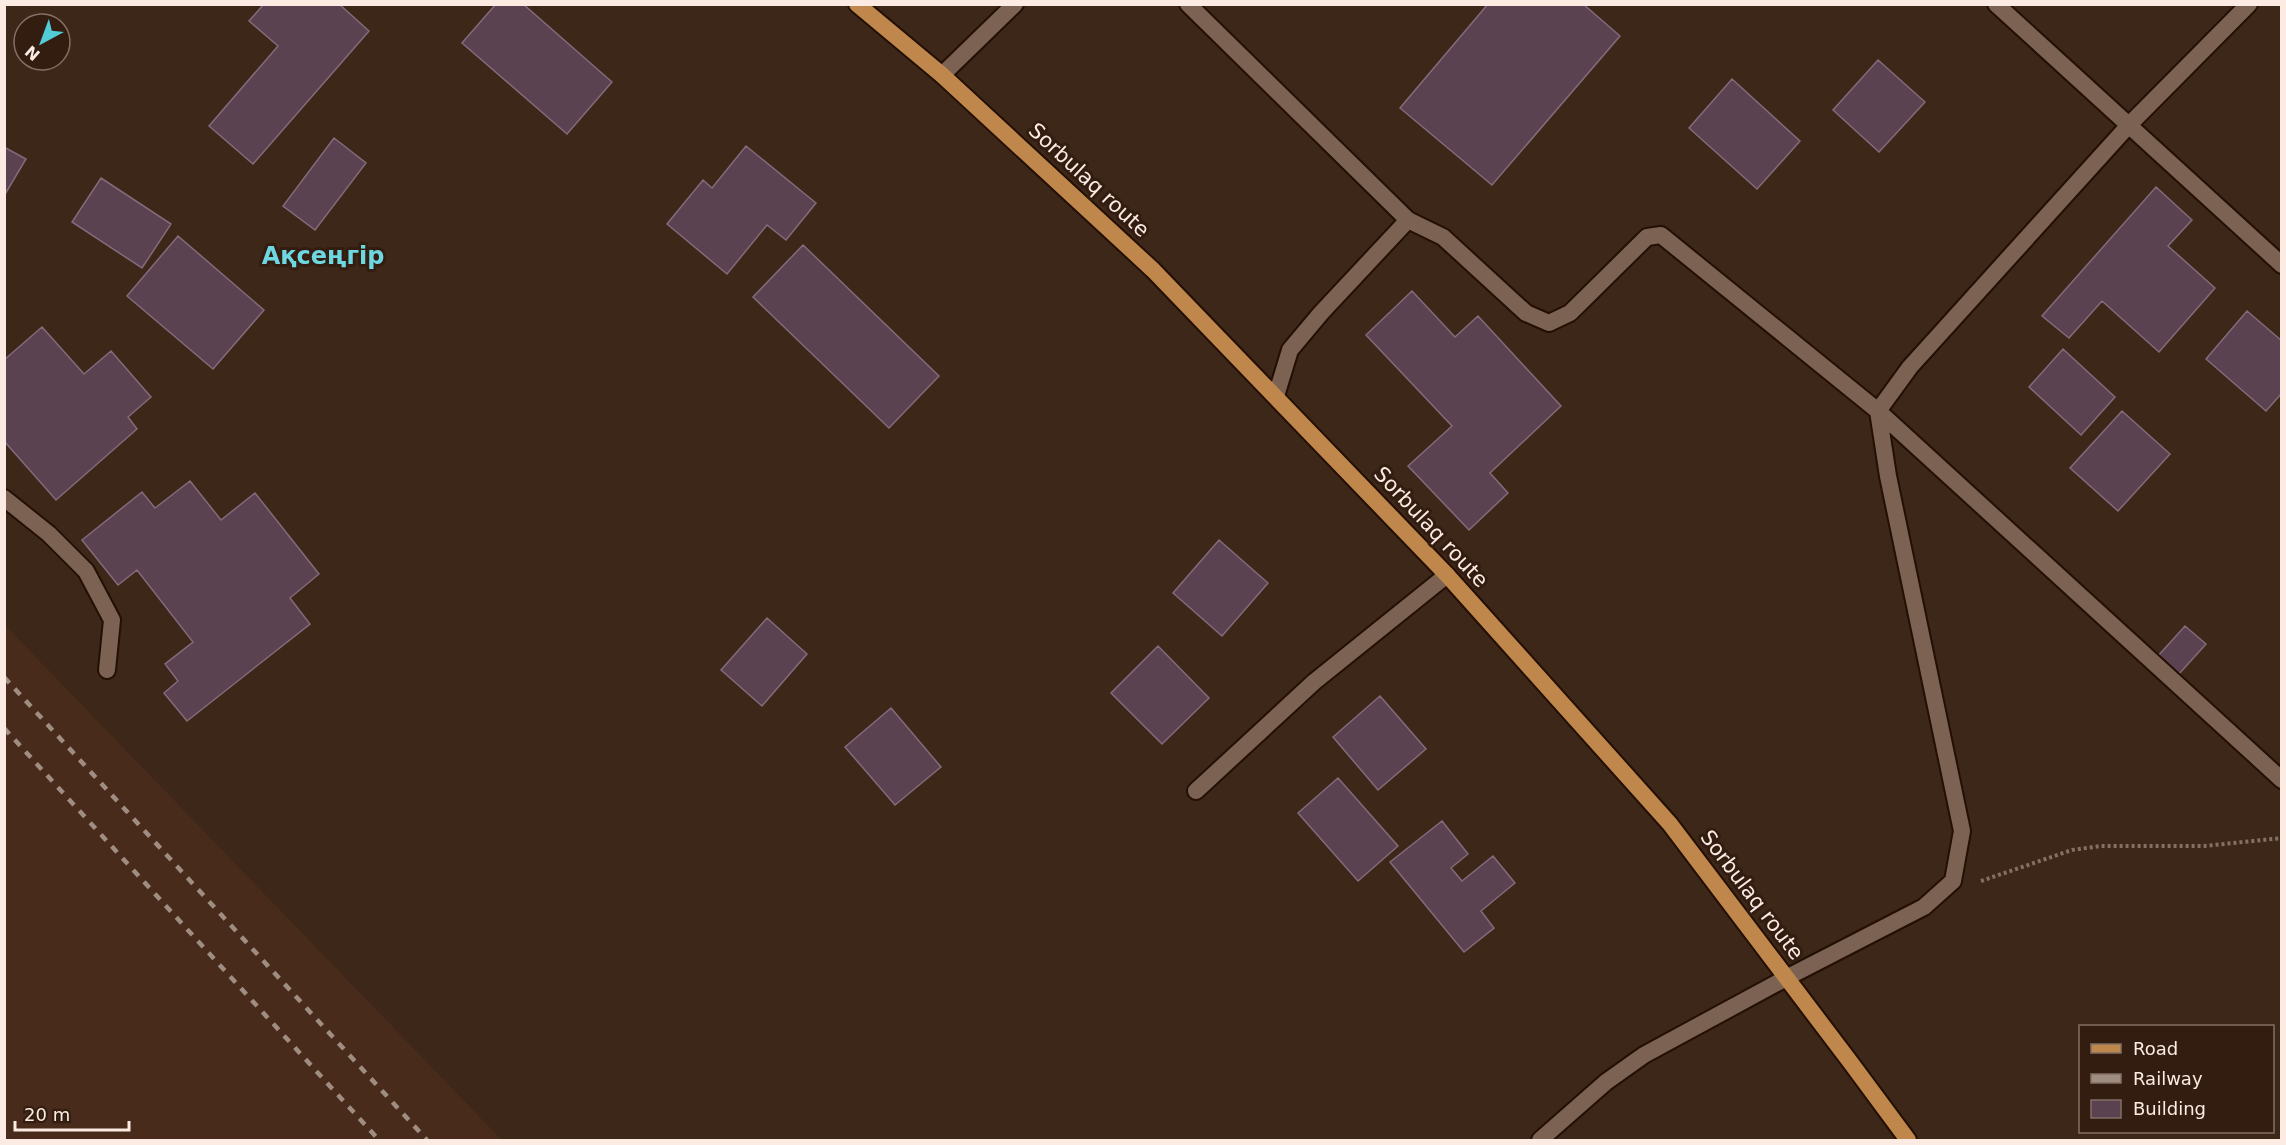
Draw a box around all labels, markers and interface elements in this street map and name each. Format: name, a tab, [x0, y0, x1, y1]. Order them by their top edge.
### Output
north arrow	[12, 12, 72, 72]
text: N	[21, 41, 44, 65]
street label: Sorbulaq route	[1024, 118, 1154, 242]
district label: Ақсеңгір	[262, 242, 384, 270]
street label: Sorbulaq route	[1369, 462, 1493, 592]
street label: Sorbulaq route	[1696, 826, 1808, 964]
legend	[2079, 1025, 2274, 1133]
text: Road	[2133, 1038, 2178, 1059]
text: Railway	[2133, 1068, 2203, 1089]
scale bar	[15, 1094, 129, 1132]
text: Building	[2133, 1098, 2206, 1119]
text: 20 m	[24, 1104, 70, 1125]

